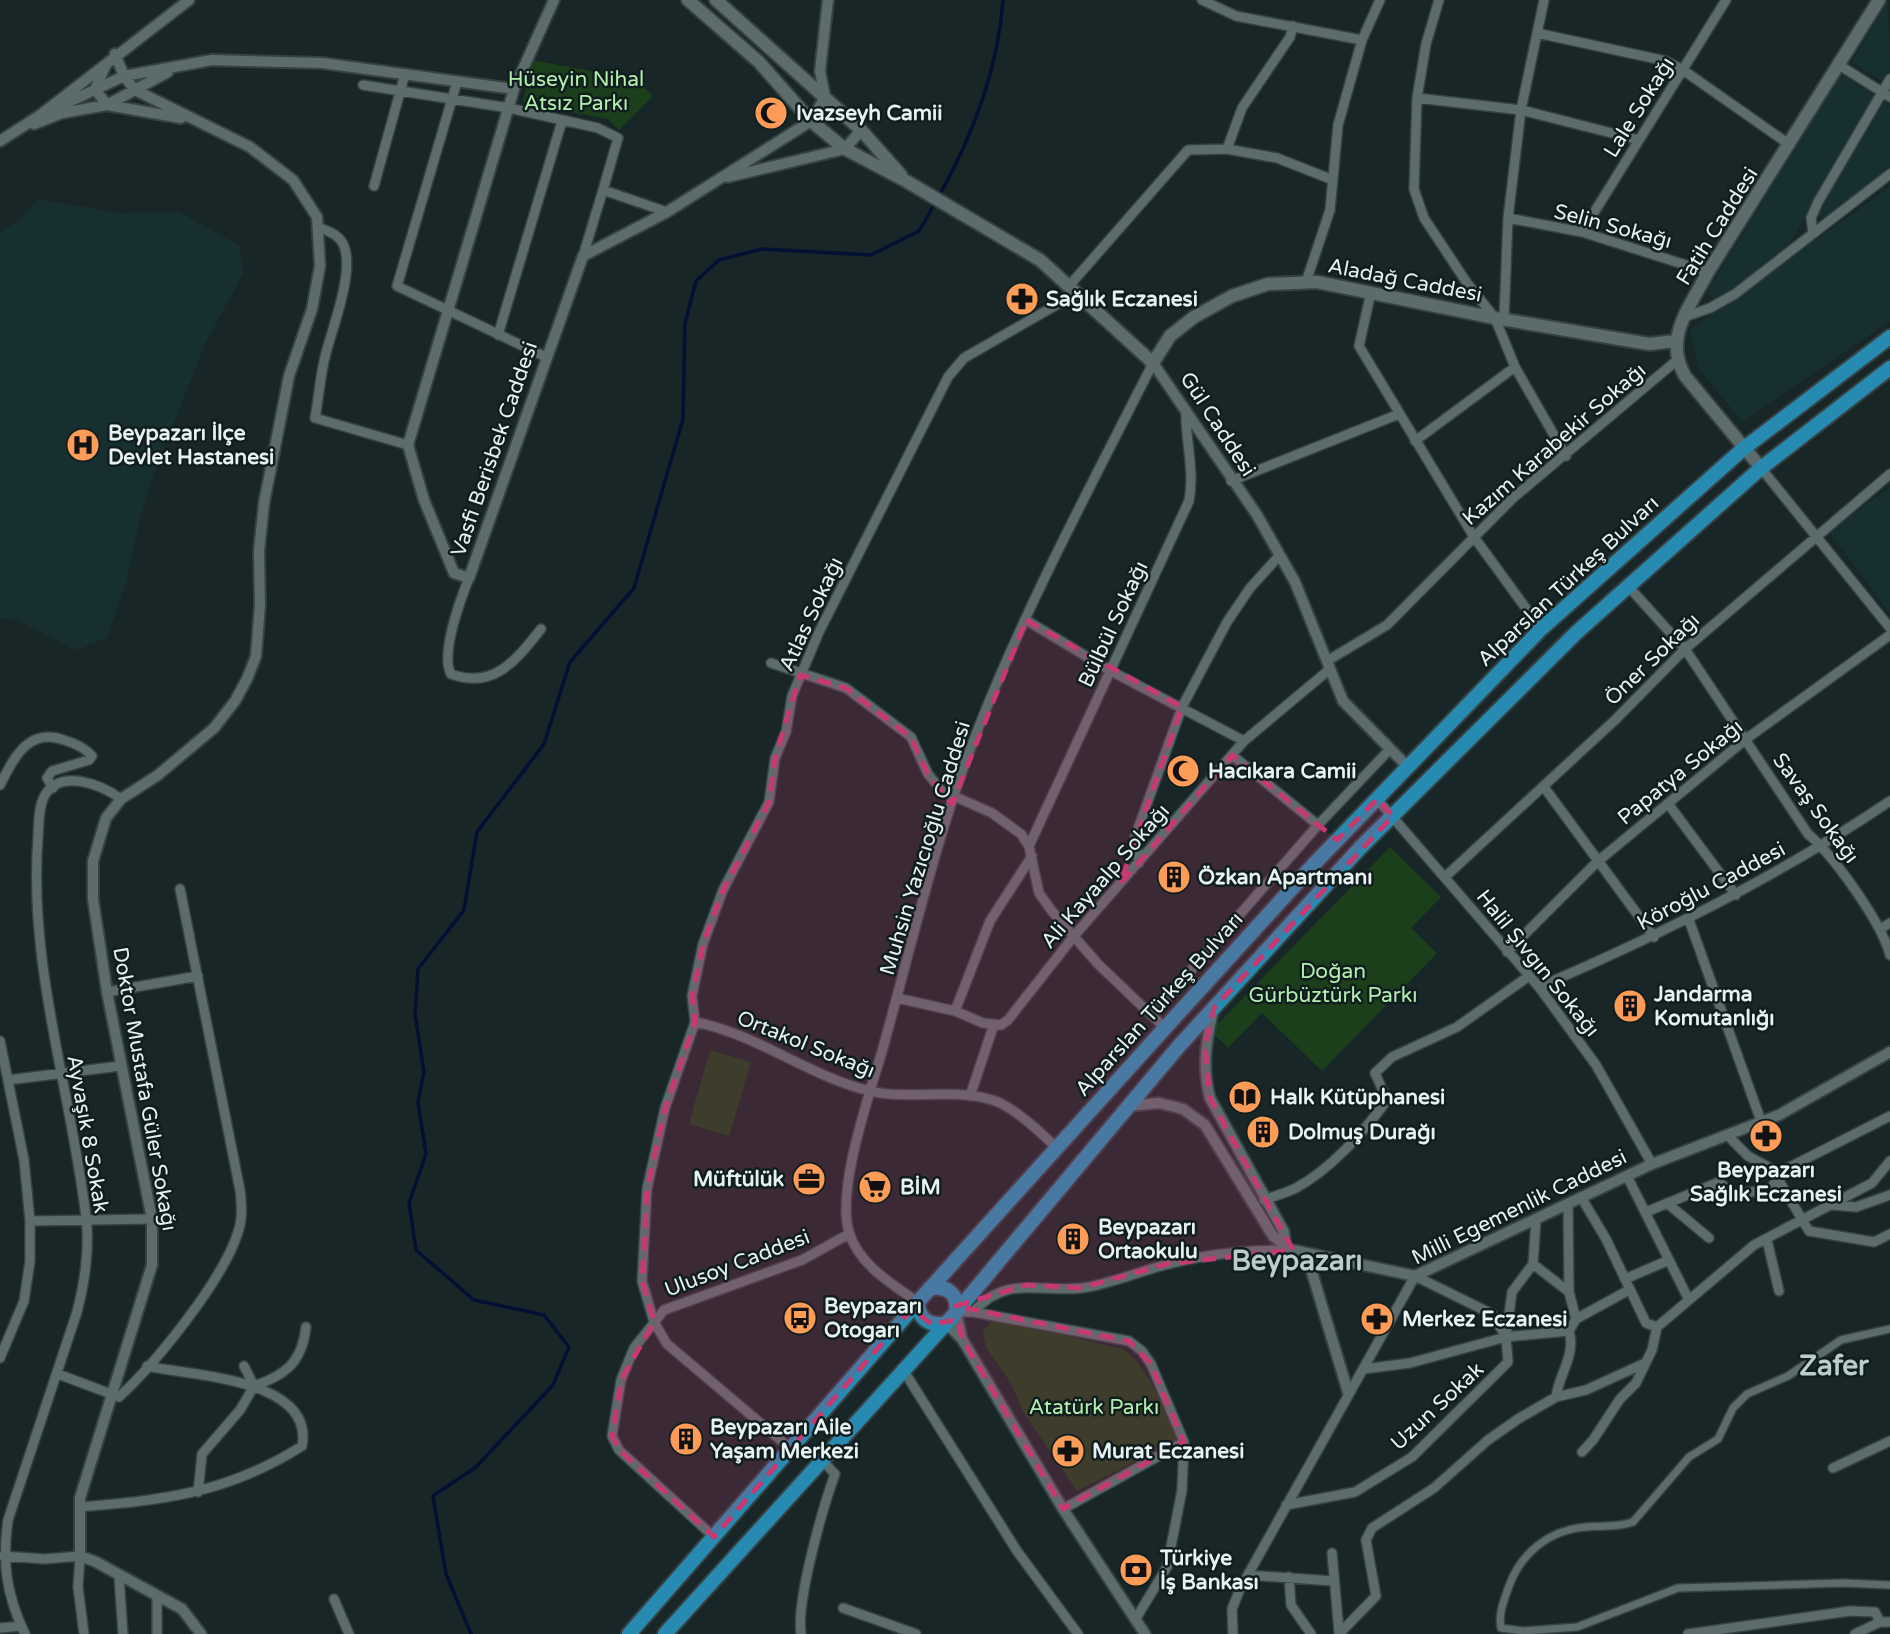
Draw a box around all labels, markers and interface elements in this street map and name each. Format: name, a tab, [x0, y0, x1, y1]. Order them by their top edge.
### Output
street label: Lale Sokağı	[1599, 52, 1680, 162]
park label: Hüseyin Nihal Atsız Parkı	[508, 67, 644, 116]
mosque icon: Ivazseyh Camii	[752, 94, 790, 132]
place label: Ivazseyh Camii	[796, 101, 943, 126]
street label: Fatih Caddesi	[1671, 163, 1764, 290]
street label: Selin Sokağı	[1551, 199, 1674, 254]
street label: Aladağ Caddesi	[1326, 253, 1484, 308]
pharmacy icon: Sağlık Eczanesi	[1003, 280, 1041, 318]
place label: Sağlık Eczanesi	[1046, 287, 1198, 312]
street label: Vasfi Berisbek Caddesi	[446, 338, 543, 560]
street label: Kazım Karabekir Sokağı	[1458, 358, 1651, 531]
street label: Gül Caddesi	[1175, 367, 1261, 481]
place label: Beypazarı İlçe Devlet Hastanesi	[108, 421, 274, 470]
hospital icon: Beypazarı İlçe Devlet Hastanesi	[64, 426, 102, 464]
street label: Alparslan Türkeş Bulvarı	[1472, 491, 1664, 672]
street label: Atlas Sokağı	[774, 553, 849, 675]
street label: Bülbül Sokağı	[1073, 557, 1154, 691]
street label: Öner Sokağı	[1600, 608, 1705, 711]
street label: Papatya Sokağı	[1613, 714, 1748, 830]
street label: Muhsin Yazıcıoğlu Caddesi	[875, 718, 976, 978]
street label: Savaş Sokağı	[1767, 748, 1864, 868]
mosque icon: Hacıkara Camii	[1164, 752, 1202, 790]
place label: Hacıkara Camii	[1208, 759, 1357, 784]
street label: Ali Kayaalp Sokağı	[1036, 799, 1175, 954]
street label: Köroğlu Caddesi	[1633, 837, 1790, 936]
building icon: Özkan Apartmanı	[1155, 858, 1193, 896]
place label: Özkan Apartmanı	[1198, 865, 1373, 890]
street label: Halil Şıvgın Sokağı	[1471, 885, 1605, 1042]
street label: Alparslan Türkeş Bulvarı	[1070, 907, 1249, 1101]
street label: Doktor Mustafa Güler Sokağı	[107, 945, 182, 1233]
park label: Doğan Gürbüztürk Parkı	[1248, 959, 1418, 1008]
place label: Jandarma Komutanlığı	[1653, 982, 1774, 1031]
building icon: Jandarma Komutanlığı	[1611, 987, 1649, 1025]
street label: Ortakol Sokağı	[733, 1005, 878, 1084]
street label: Ayvaşık 8 Sokak	[61, 1053, 114, 1215]
library icon: Halk Kütüphanesi	[1226, 1078, 1264, 1116]
place label: Halk Kütüphanesi	[1270, 1085, 1445, 1110]
building icon: Dolmuş Durağı	[1244, 1113, 1282, 1151]
pharmacy icon: Beypazarı Sağlık Eczanesi	[1747, 1117, 1785, 1155]
place label: Dolmuş Durağı	[1288, 1120, 1436, 1145]
street label: Milli Egemenlik Caddesi	[1408, 1144, 1631, 1270]
place label: Beypazarı Sağlık Eczanesi	[1690, 1158, 1842, 1207]
office icon: Müftülük	[790, 1160, 828, 1198]
place label: Müftülük	[693, 1167, 785, 1192]
supermarket icon: BİM	[856, 1168, 894, 1206]
place label: BİM	[900, 1175, 941, 1200]
place label: Beypazarı Ortaokulu	[1098, 1215, 1198, 1264]
building icon: Beypazarı Ortaokulu	[1054, 1220, 1092, 1258]
street label: Ulusoy Caddesi	[661, 1224, 813, 1303]
district label: Beypazarı	[1232, 1244, 1362, 1278]
place label: Beypazarı Otogarı	[824, 1294, 922, 1343]
bus stop icon: Beypazarı Otogarı	[781, 1299, 819, 1337]
pharmacy icon: Merkez Eczanesi	[1358, 1300, 1396, 1338]
place label: Merkez Eczanesi	[1402, 1307, 1568, 1332]
district label: Zafer	[1799, 1349, 1870, 1383]
street label: Uzun Sokak	[1386, 1357, 1489, 1456]
park label: Atatürk Parkı	[1029, 1395, 1159, 1420]
place label: Beypazarı Aile Yaşam Merkezi	[710, 1415, 859, 1464]
building icon: Beypazarı Aile Yaşam Merkezi	[667, 1420, 705, 1458]
pharmacy icon: Murat Eczanesi	[1049, 1432, 1087, 1470]
place label: Murat Eczanesi	[1092, 1439, 1244, 1464]
place label: Türkiye İş Bankası	[1159, 1546, 1259, 1595]
bank icon: Türkiye İş Bankası	[1117, 1551, 1155, 1589]

